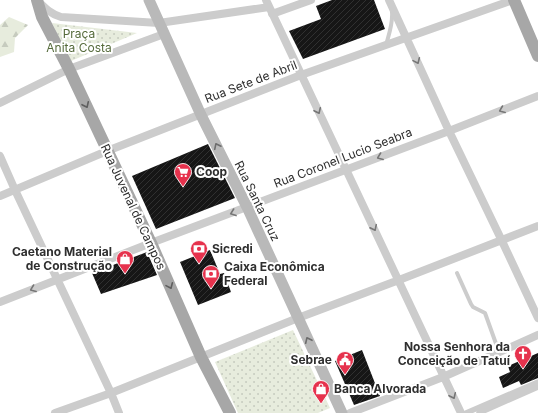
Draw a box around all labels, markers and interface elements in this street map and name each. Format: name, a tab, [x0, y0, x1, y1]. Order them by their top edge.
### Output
park label: Praça Anita Costa	[46, 26, 112, 55]
one-way arrow	[412, 56, 420, 64]
street label: Rua Sete de Abril	[203, 57, 299, 106]
one-way arrow	[81, 101, 89, 108]
one-way arrow	[313, 106, 321, 114]
one-way arrow	[498, 106, 505, 114]
street label: Rua Coronel Lucio Seabra	[271, 124, 414, 191]
street label: Rua Juvenal de Campos	[98, 141, 169, 272]
one-way arrow	[214, 143, 222, 150]
one-way arrow	[377, 152, 384, 160]
street label: Rua Santa Cruz	[232, 158, 283, 243]
supermarket icon: Coop	[173, 162, 193, 187]
place label: Coop	[196, 164, 228, 179]
one-way arrow	[229, 208, 236, 216]
one-way arrow	[369, 224, 377, 231]
bank icon: Sicredi	[189, 239, 209, 264]
place label: Sicredi	[212, 241, 253, 256]
place label: Caetano Material de Construção	[12, 244, 112, 273]
shop icon: Caetano Material de Construção	[115, 249, 135, 274]
place label: Caixa Econômica Federal	[224, 259, 325, 288]
bank icon: Caixa Econômica Federal	[201, 264, 221, 289]
one-way arrow	[165, 281, 173, 289]
one-way arrow	[29, 285, 36, 293]
one-way arrow	[305, 336, 313, 344]
place label: Nossa Senhora da Conceição de Tatuí	[398, 339, 511, 368]
church icon: Nossa Senhora da Conceição de Tatuí	[513, 344, 533, 369]
public building icon: Sebrae	[335, 350, 355, 375]
place label: Sebrae	[291, 352, 332, 367]
shop icon: Banca Alvorada	[311, 379, 331, 404]
place label: Banca Alvorada	[334, 381, 426, 396]
one-way arrow	[448, 392, 456, 400]

